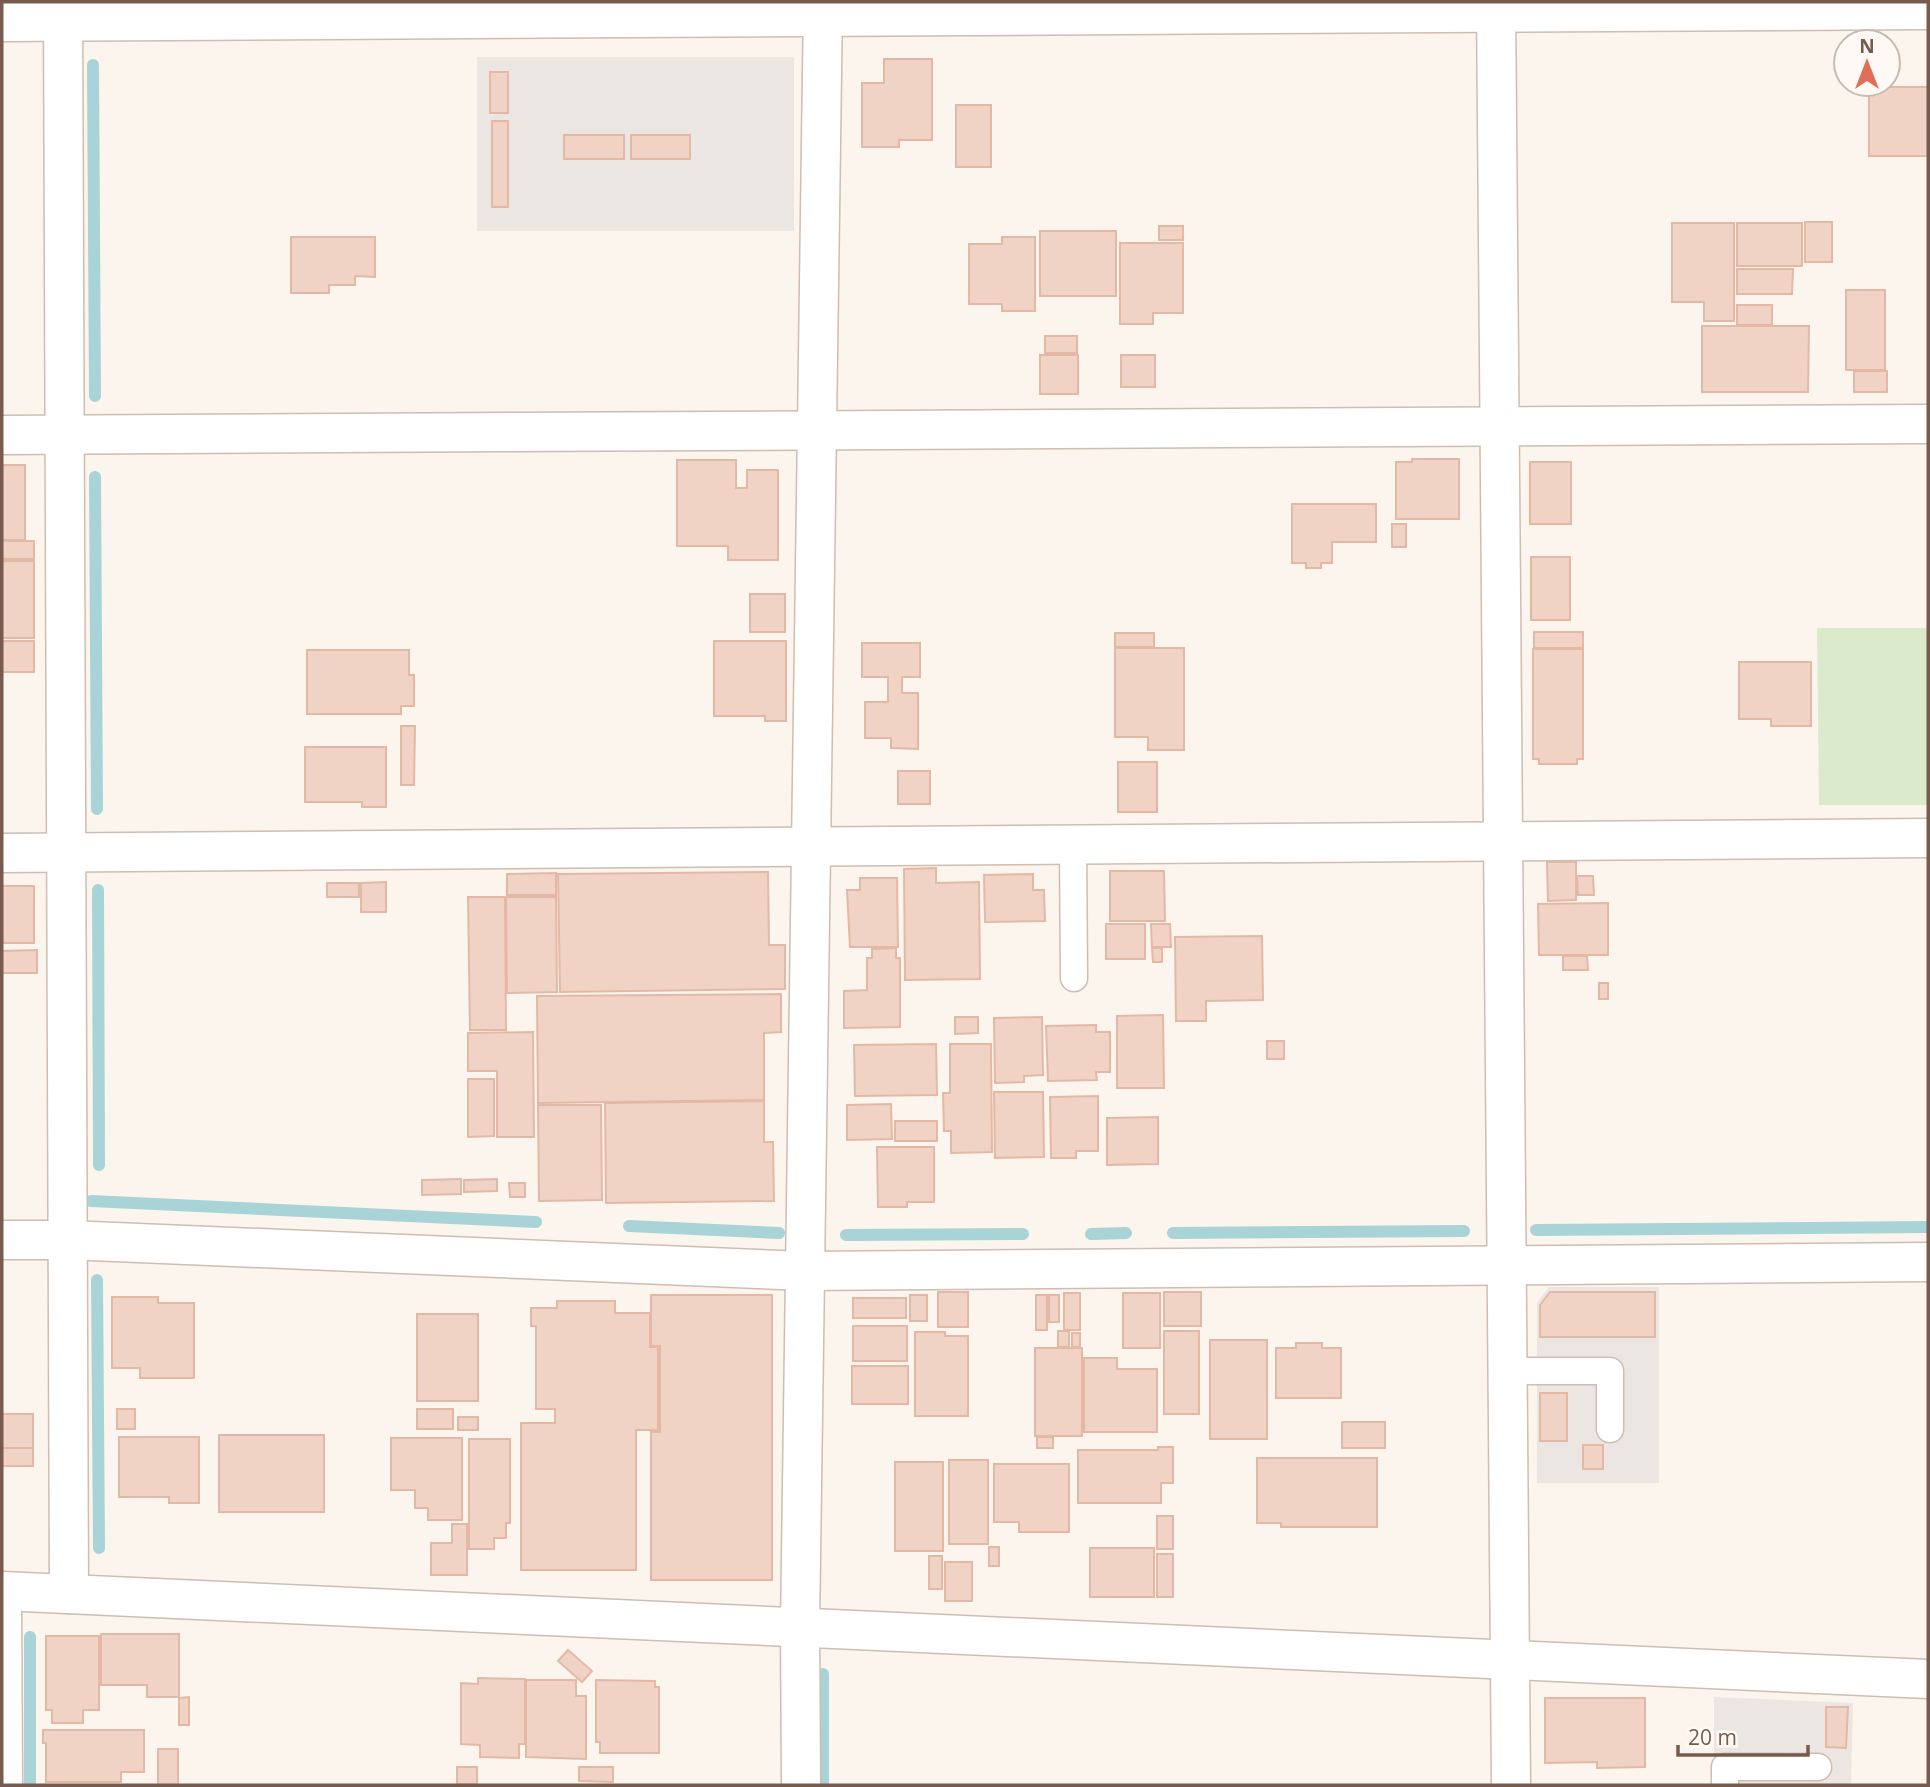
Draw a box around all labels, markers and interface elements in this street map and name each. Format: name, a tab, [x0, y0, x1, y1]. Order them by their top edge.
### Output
north arrow	[1832, 28, 1902, 98]
text: N	[1859, 33, 1875, 59]
scale bar	[1678, 1714, 1808, 1758]
text: 20 m	[1688, 1723, 1737, 1751]

